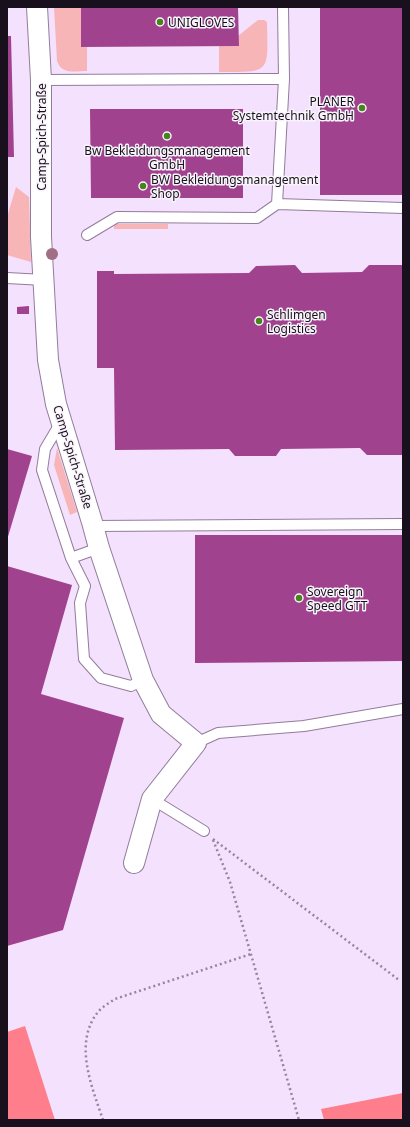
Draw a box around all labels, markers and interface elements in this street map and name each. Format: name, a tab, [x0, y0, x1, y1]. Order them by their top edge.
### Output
place label: UNIGLOVES	[168, 14, 235, 31]
marker: UNIGLOVES	[155, 17, 165, 27]
street label: Camp-Spich-Straße	[33, 83, 50, 191]
place label: PLANER Systemtechnik GmbH	[233, 93, 355, 124]
marker: PLANER Systemtechnik GmbH	[357, 103, 367, 113]
marker: Bw Bekleidungsmanagement GmbH	[162, 131, 172, 141]
place label: Bw Bekleidungsmanagement GmbH	[84, 142, 250, 173]
place label: BW Bekleidungsmanagement Shop	[151, 171, 319, 202]
marker: BW Bekleidungsmanagement Shop	[138, 181, 148, 191]
place label: Schlimgen Logistics	[267, 306, 326, 337]
marker: Schlimgen Logistics	[254, 316, 264, 326]
street label: Camp-Spich-Straße	[49, 403, 97, 511]
place label: Sovereign Speed GTT	[307, 583, 368, 614]
marker: Sovereign Speed GTT	[294, 593, 304, 603]

